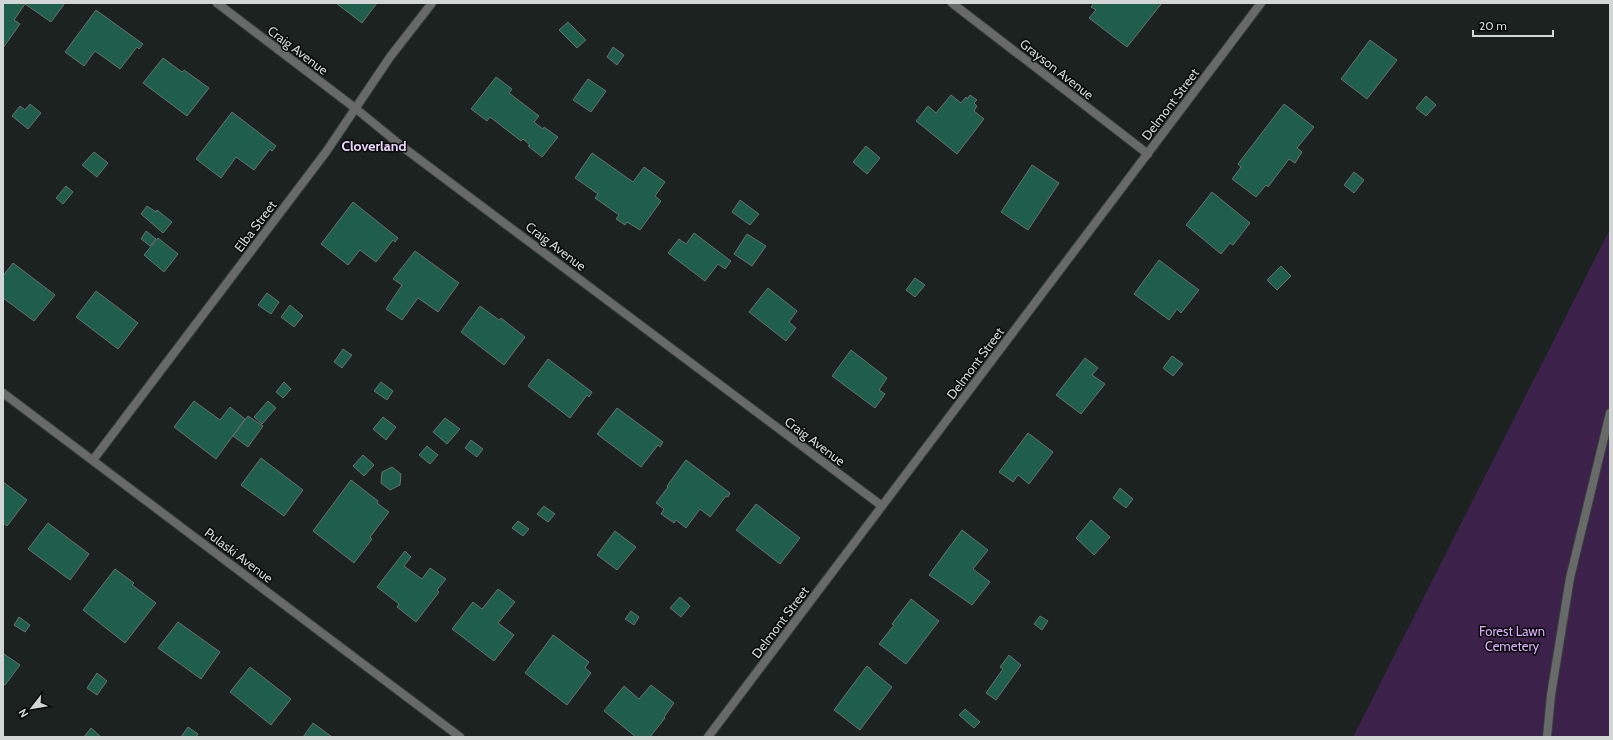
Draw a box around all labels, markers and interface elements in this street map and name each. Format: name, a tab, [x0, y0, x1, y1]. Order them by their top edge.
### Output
scale bar	[1473, 12, 1553, 38]
text: 20 m	[1479, 18, 1507, 33]
street label: Craig Avenue	[265, 22, 332, 78]
street label: Grayson Avenue	[1017, 35, 1097, 103]
street label: Delmont Street	[1138, 65, 1202, 143]
district label: Cloverland	[341, 137, 407, 155]
street label: Elba Street	[231, 197, 280, 255]
street label: Craig Avenue	[523, 218, 590, 274]
street label: Delmont Street	[943, 324, 1007, 402]
street label: Craig Avenue	[782, 413, 849, 469]
street label: Pulaski Avenue	[202, 524, 277, 586]
street label: Delmont Street	[748, 583, 812, 661]
park label: Forest Lawn Cemetery	[1479, 623, 1545, 654]
north arrow	[12, 688, 52, 728]
text: N	[15, 706, 31, 720]

